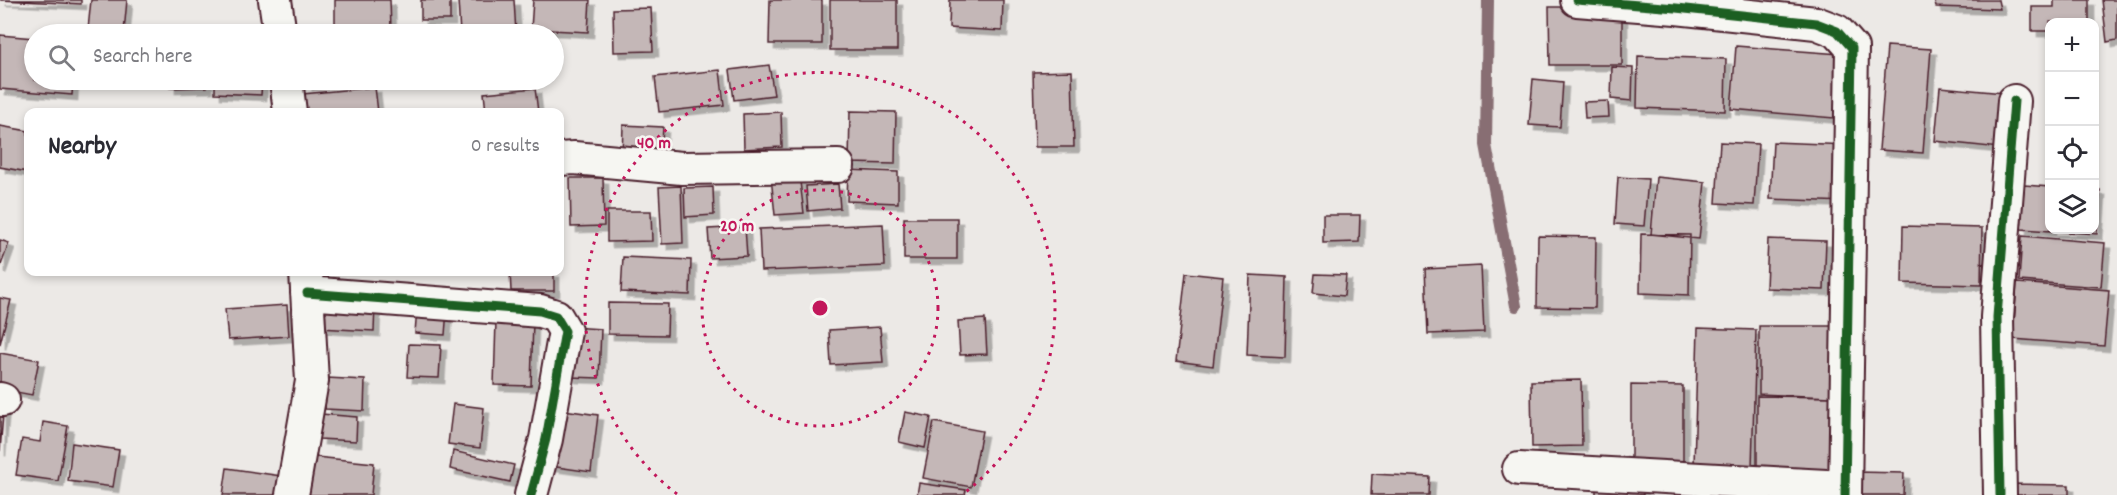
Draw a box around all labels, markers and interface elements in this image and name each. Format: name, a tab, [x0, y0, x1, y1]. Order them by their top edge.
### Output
map controls	[2045, 18, 2099, 234]
button: +	[2045, 18, 2099, 72]
search box	[24, 24, 564, 90]
icon: search	[45, 41, 78, 74]
text: Search here	[93, 42, 192, 73]
button: −	[2045, 72, 2099, 126]
button: locate	[2045, 126, 2099, 180]
text: Nearby	[48, 129, 116, 166]
text: 40 m	[637, 132, 671, 157]
text: 0 results	[471, 133, 540, 161]
button: layers	[2045, 180, 2099, 234]
text: 20 m	[720, 215, 754, 240]
centre of rings	[810, 298, 830, 318]

